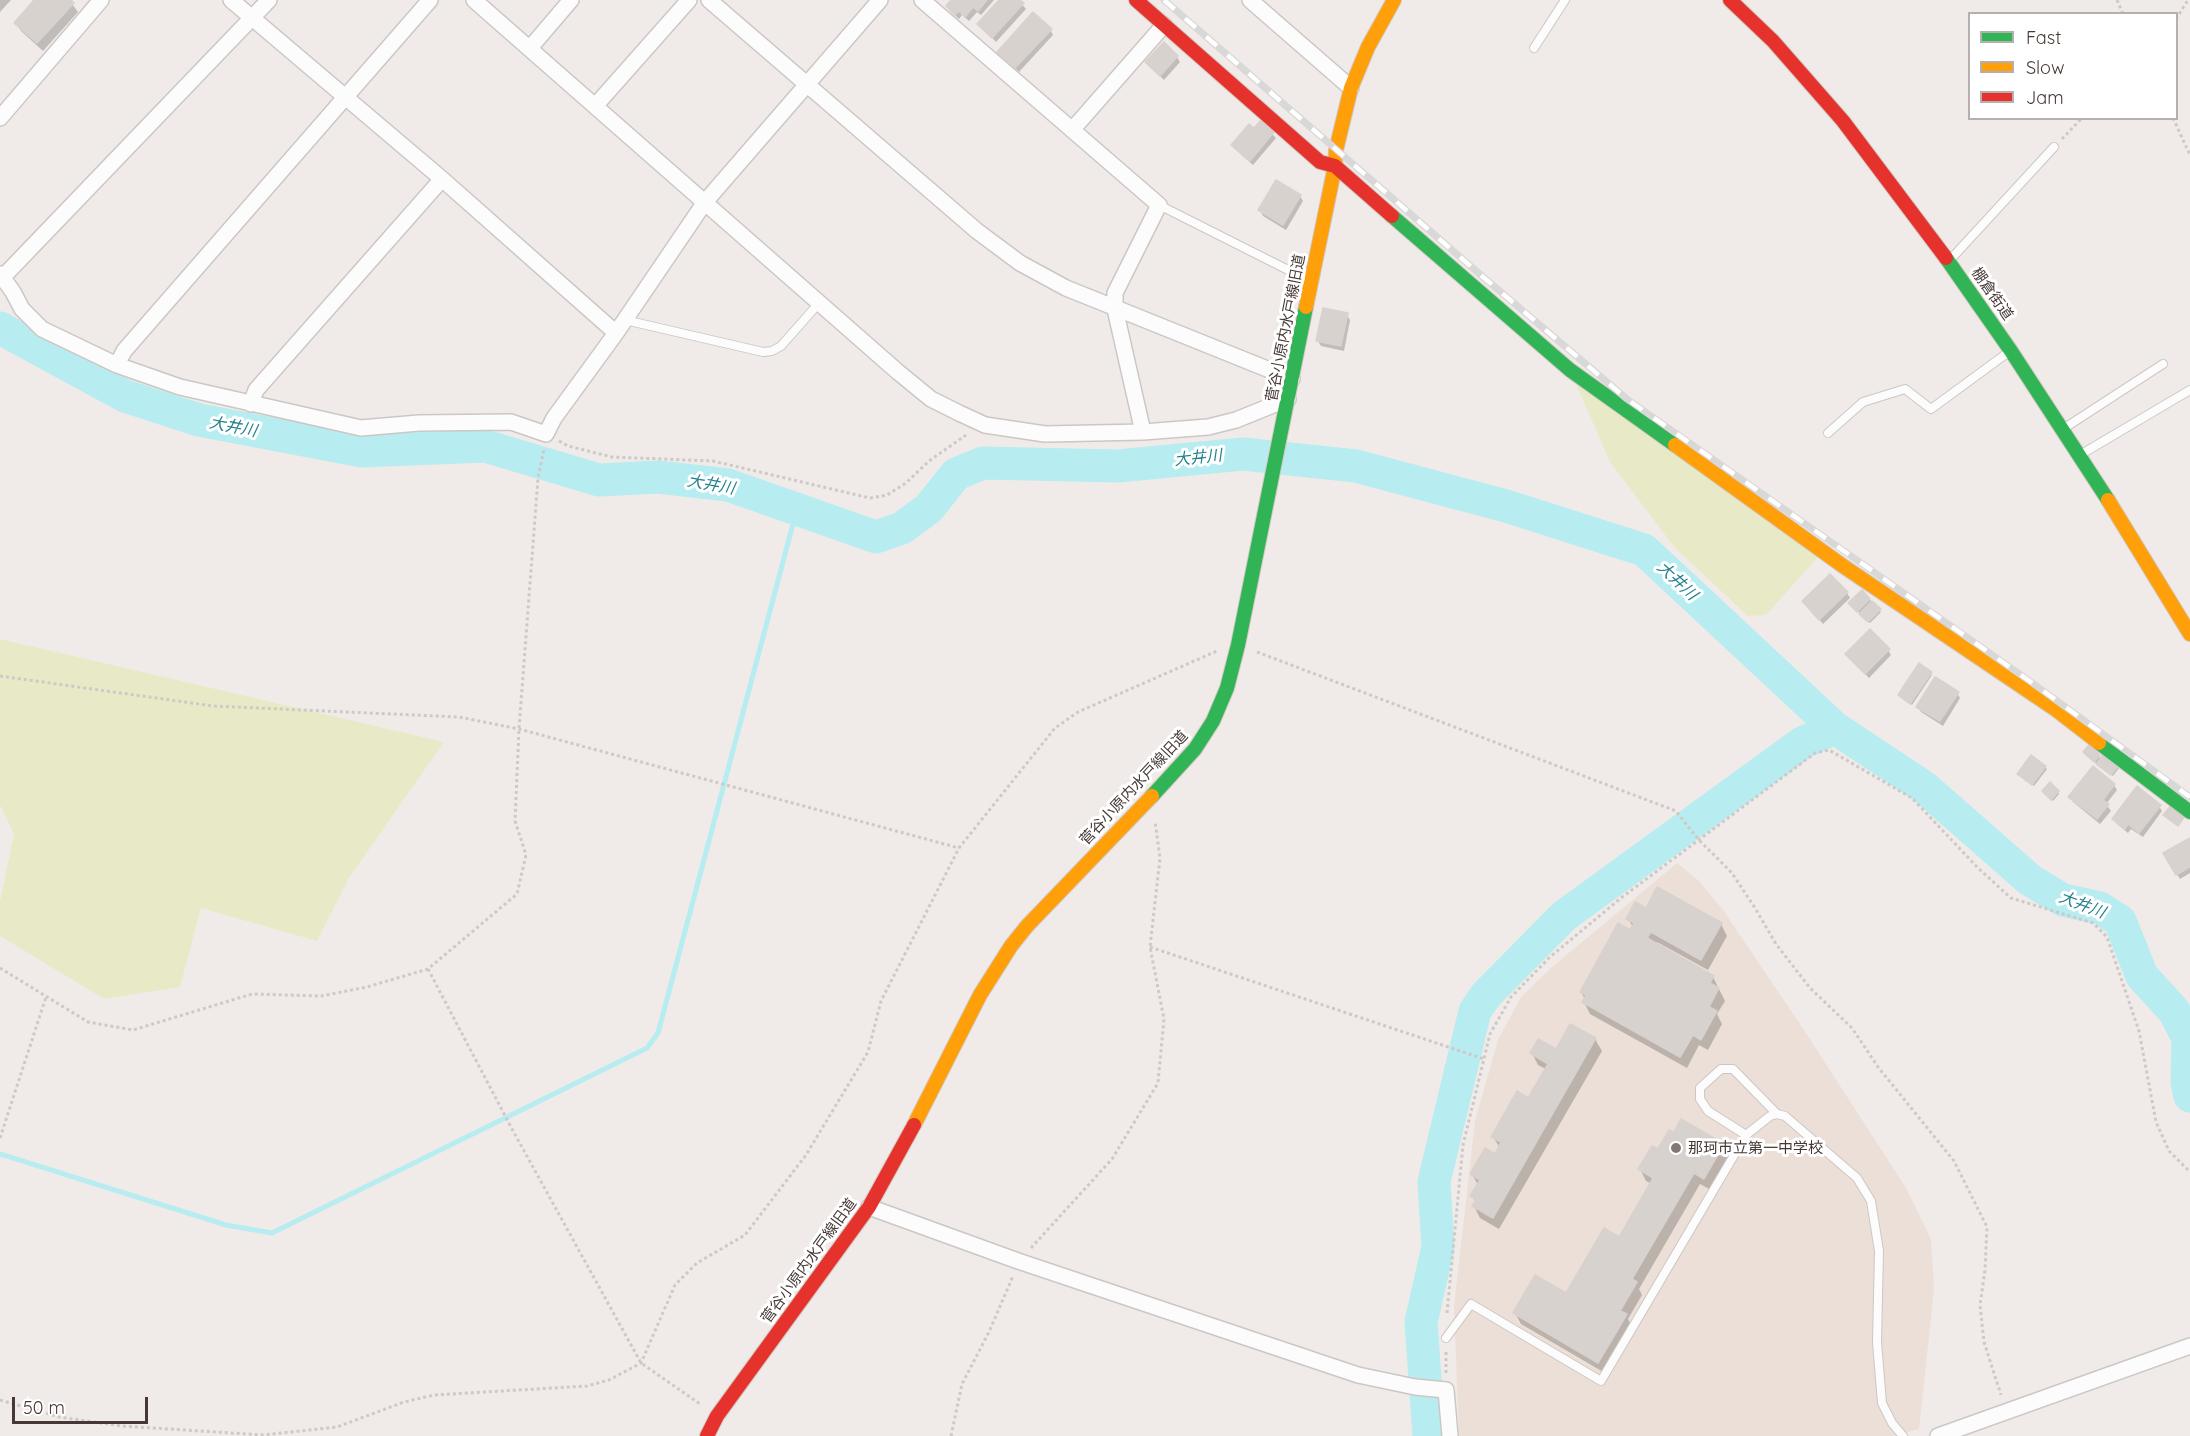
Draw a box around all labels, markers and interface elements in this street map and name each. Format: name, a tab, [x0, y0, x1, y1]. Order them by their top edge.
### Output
legend	[1968, 12, 2178, 120]
text: Fast	[2026, 26, 2061, 49]
text: Slow	[2026, 56, 2064, 79]
text: Jam	[2026, 86, 2064, 109]
street label: 菅谷小原内水戸線旧道	[1263, 253, 1309, 403]
street label: 棚倉街道	[1967, 264, 2017, 324]
water label: 大井川	[208, 413, 258, 441]
water label: 大井川	[1173, 446, 1223, 470]
water label: 大井川	[686, 471, 736, 499]
water label: 大井川	[1653, 558, 1701, 604]
street label: 菅谷小原内水戸線旧道	[1076, 727, 1192, 849]
water label: 大井川	[2056, 887, 2108, 923]
place label: 那珂市立第一中学校	[1688, 1139, 1823, 1157]
marker: 那珂市立第一中学校	[1669, 1141, 1683, 1155]
street label: 菅谷小原内水戸線旧道	[758, 1195, 860, 1327]
scale bar	[15, 1385, 152, 1423]
text: 50 m	[23, 1396, 65, 1419]

